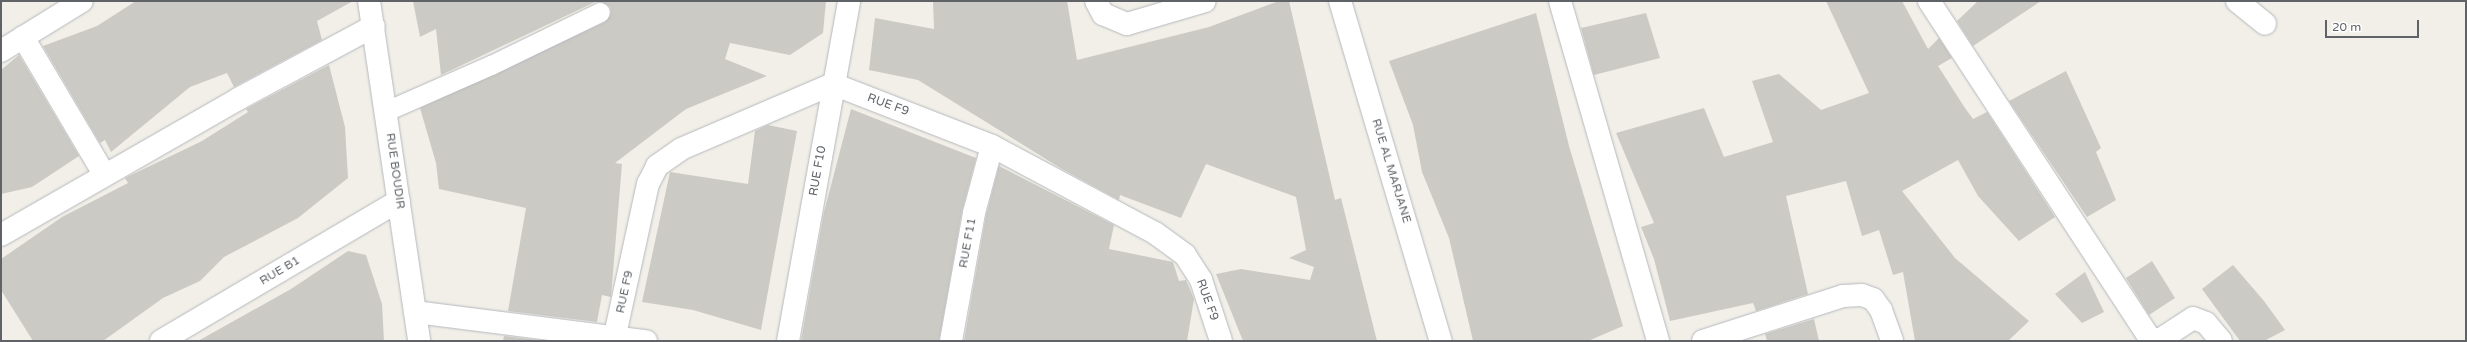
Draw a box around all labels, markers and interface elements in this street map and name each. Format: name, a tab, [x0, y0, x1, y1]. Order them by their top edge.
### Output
scale bar	[2327, 12, 2421, 38]
text: 20 m	[2332, 20, 2361, 34]
street label: RUE F9	[865, 91, 911, 119]
street label: RUE AL MARJANE	[1368, 117, 1414, 225]
street label: RUE BOUDIR	[383, 132, 407, 210]
street label: RUE F10	[807, 145, 829, 197]
street label: RUE F11	[957, 217, 979, 269]
street label: RUE B1	[257, 253, 303, 289]
street label: RUE F9	[613, 269, 637, 315]
street label: RUE F9	[1193, 277, 1221, 323]

